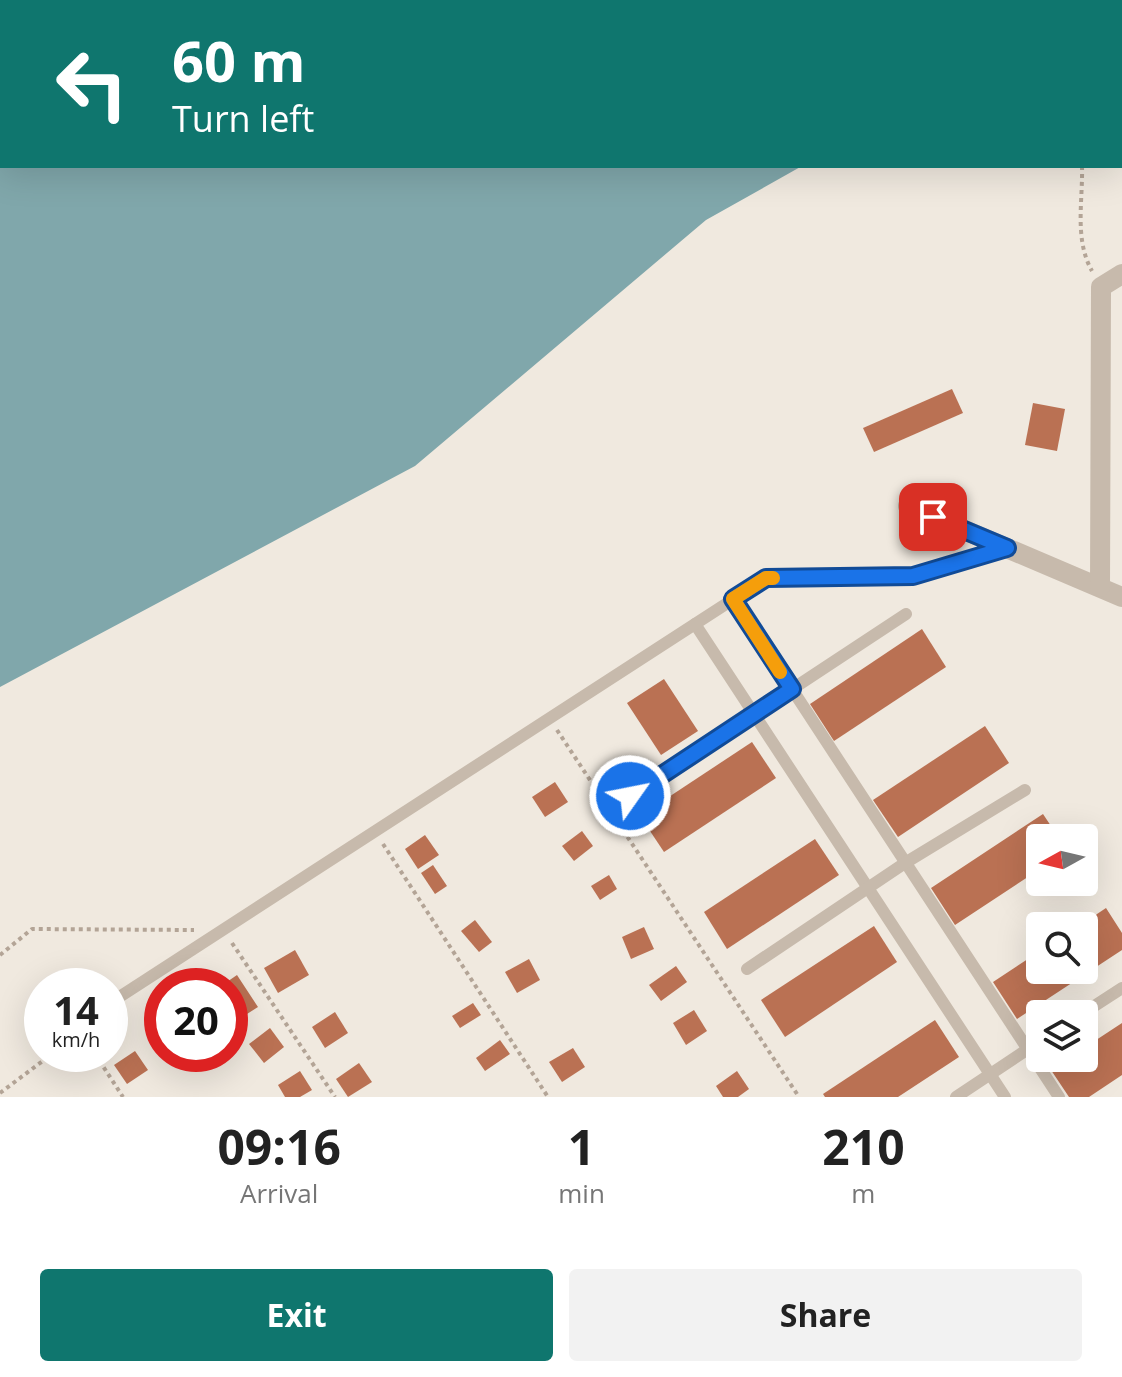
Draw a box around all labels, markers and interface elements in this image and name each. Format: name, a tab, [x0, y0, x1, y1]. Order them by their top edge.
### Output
text: 60 m	[172, 22, 306, 98]
icon: left	[40, 32, 144, 136]
text: Turn left	[172, 94, 314, 143]
pin	[899, 483, 967, 551]
icon: arrive	[911, 495, 955, 539]
position arrow	[588, 754, 672, 838]
north arrow	[1026, 824, 1098, 896]
map controls	[1026, 824, 1098, 1072]
button: search	[1026, 912, 1098, 984]
speed limit sign: 20	[144, 968, 248, 1072]
text: 14	[53, 982, 99, 1037]
button: layers	[1026, 1000, 1098, 1072]
text: km/h	[52, 1026, 100, 1053]
text: 09:16	[217, 1114, 341, 1179]
text: 1	[568, 1114, 595, 1179]
text: 210	[822, 1114, 905, 1179]
text: Arrival	[240, 1175, 318, 1211]
text: min	[558, 1175, 605, 1211]
text: m	[851, 1175, 875, 1211]
button: Exit	[40, 1269, 553, 1361]
button: Share	[569, 1269, 1082, 1361]

